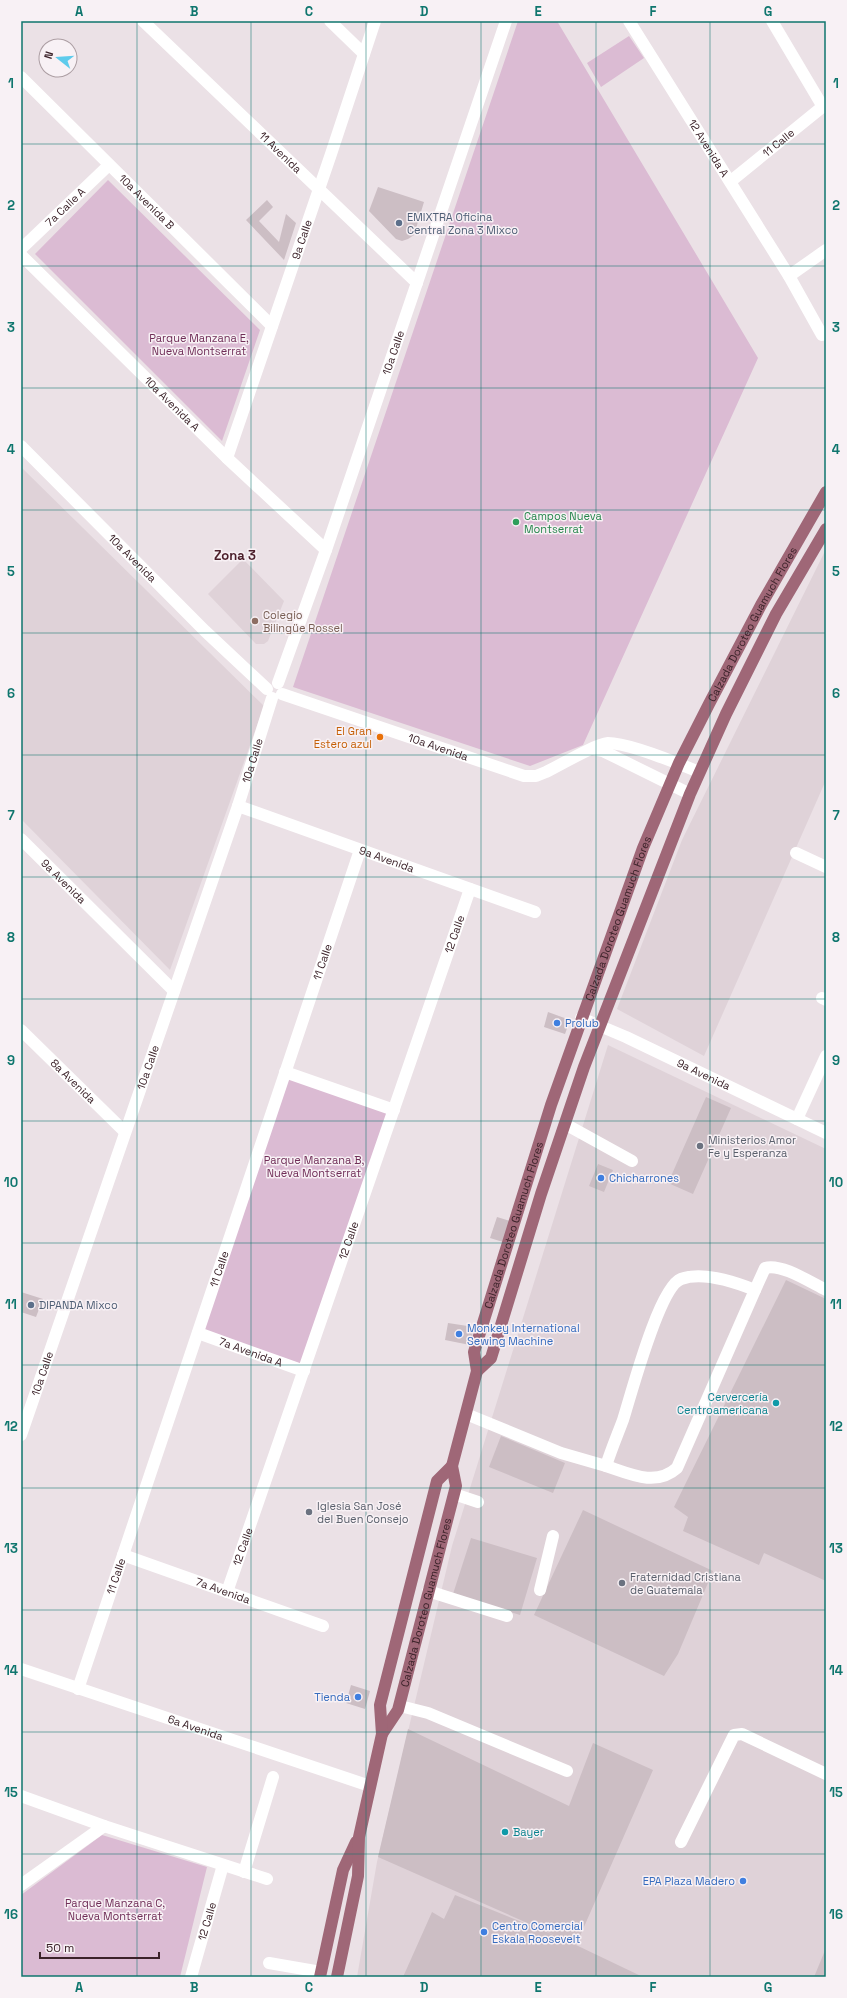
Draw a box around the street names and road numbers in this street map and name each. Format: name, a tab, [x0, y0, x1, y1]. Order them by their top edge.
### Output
street label: 12 Avenida A	[685, 117, 732, 180]
street label: 11 Calle	[759, 125, 797, 160]
street label: 11 Avenida	[256, 129, 305, 176]
street label: 10a Avenida B	[116, 171, 177, 232]
street label: 7a Calle A	[42, 184, 88, 229]
street label: 9a Calle	[288, 218, 315, 261]
street label: 10a Calle	[379, 328, 407, 377]
street label: 10a Avenida A	[141, 373, 203, 434]
street label: 10a Avenida	[105, 531, 160, 586]
street label: Calzada Doroteo Guamuch Flores	[704, 544, 800, 704]
street label: 10a Avenida	[406, 730, 471, 764]
street label: 10a Calle	[239, 736, 266, 785]
street label: Calzada Doroteo Guamuch Flores	[582, 834, 654, 1003]
street label: 9a Avenida	[357, 843, 417, 876]
street label: 9a Avenida	[38, 856, 89, 907]
street label: 12 Calle	[441, 913, 467, 955]
street label: 11 Calle	[310, 942, 335, 982]
street label: 10a Calle	[134, 1043, 162, 1091]
street label: 8a Avenida	[48, 1056, 99, 1107]
street label: 9a Avenida	[675, 1056, 733, 1093]
street label: Calzada Doroteo Guamuch Flores	[481, 1140, 546, 1310]
street label: 12 Calle	[335, 1220, 362, 1261]
street label: 11 Calle	[207, 1249, 232, 1289]
street label: 7a Avenida A	[217, 1334, 285, 1370]
street label: 10a Calle	[28, 1349, 56, 1398]
street label: Calzada Doroteo Guamuch Flores	[397, 1516, 455, 1688]
street label: 12 Calle	[230, 1526, 256, 1568]
street label: 11 Calle	[103, 1556, 128, 1596]
street label: 7a Avenida	[194, 1574, 253, 1607]
street label: 6a Avenida	[166, 1712, 226, 1743]
street label: 12 Calle	[195, 1900, 219, 1942]

